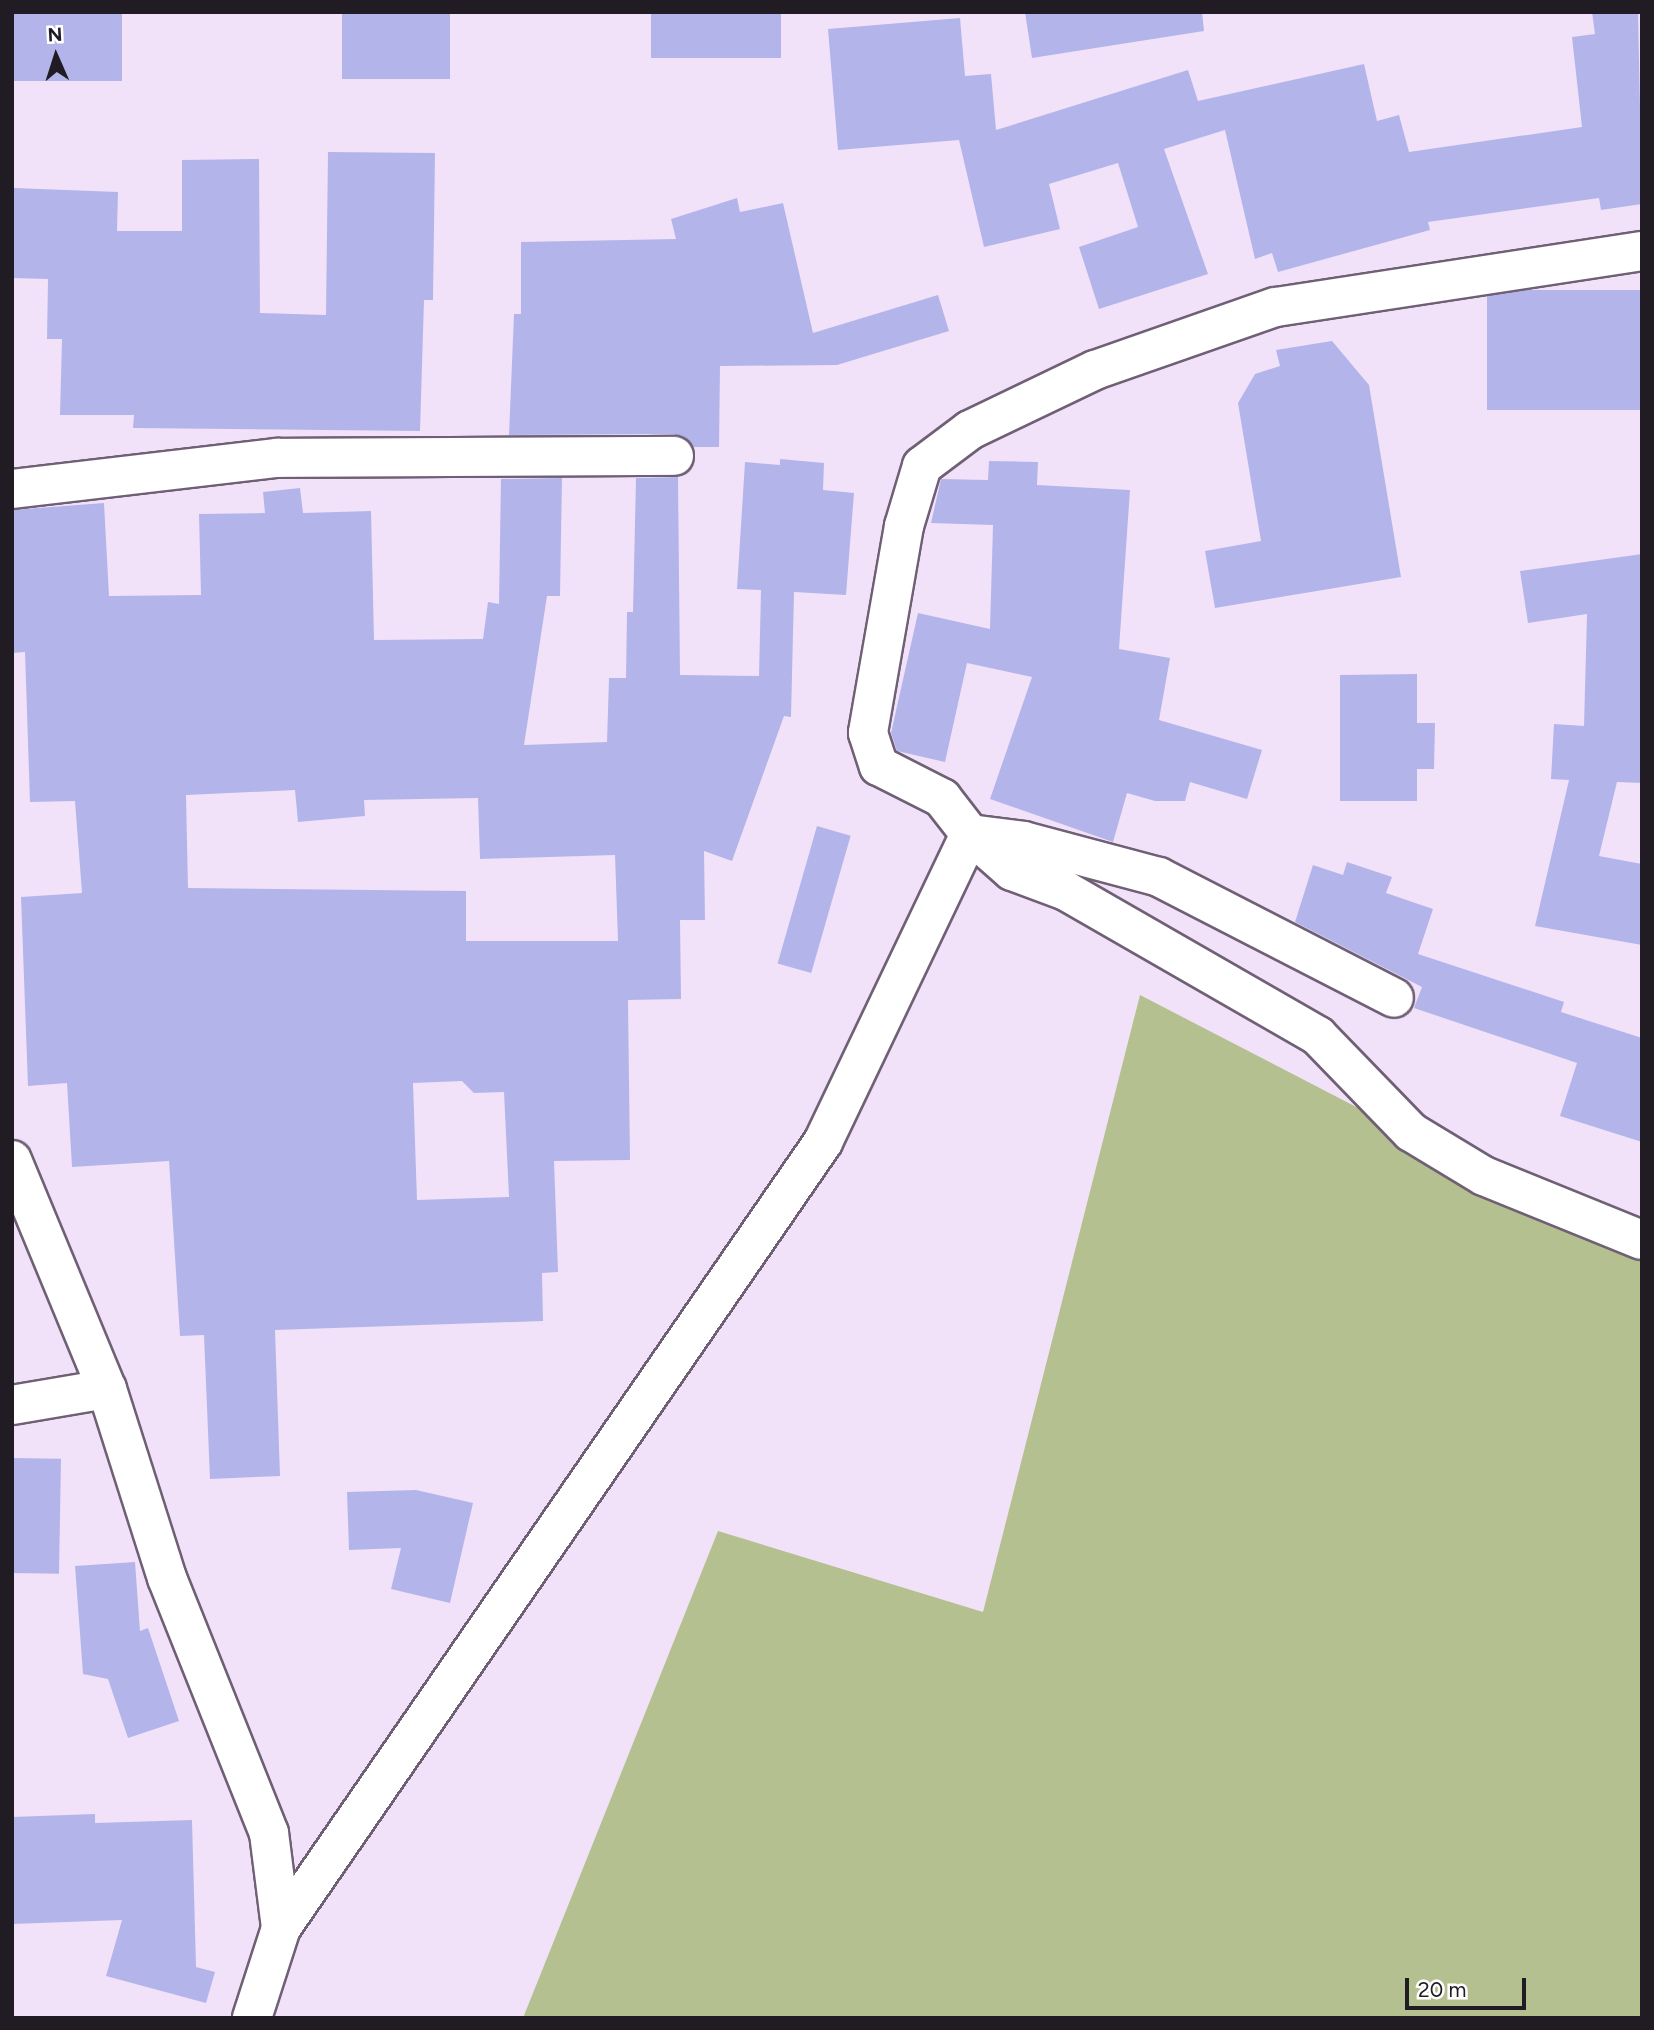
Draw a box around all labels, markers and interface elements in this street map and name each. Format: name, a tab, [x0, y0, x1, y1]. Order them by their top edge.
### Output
north arrow	[21, 21, 91, 91]
text: N	[47, 23, 63, 46]
scale bar	[1409, 1964, 1530, 2008]
text: 20 m	[1418, 1977, 1466, 2002]

